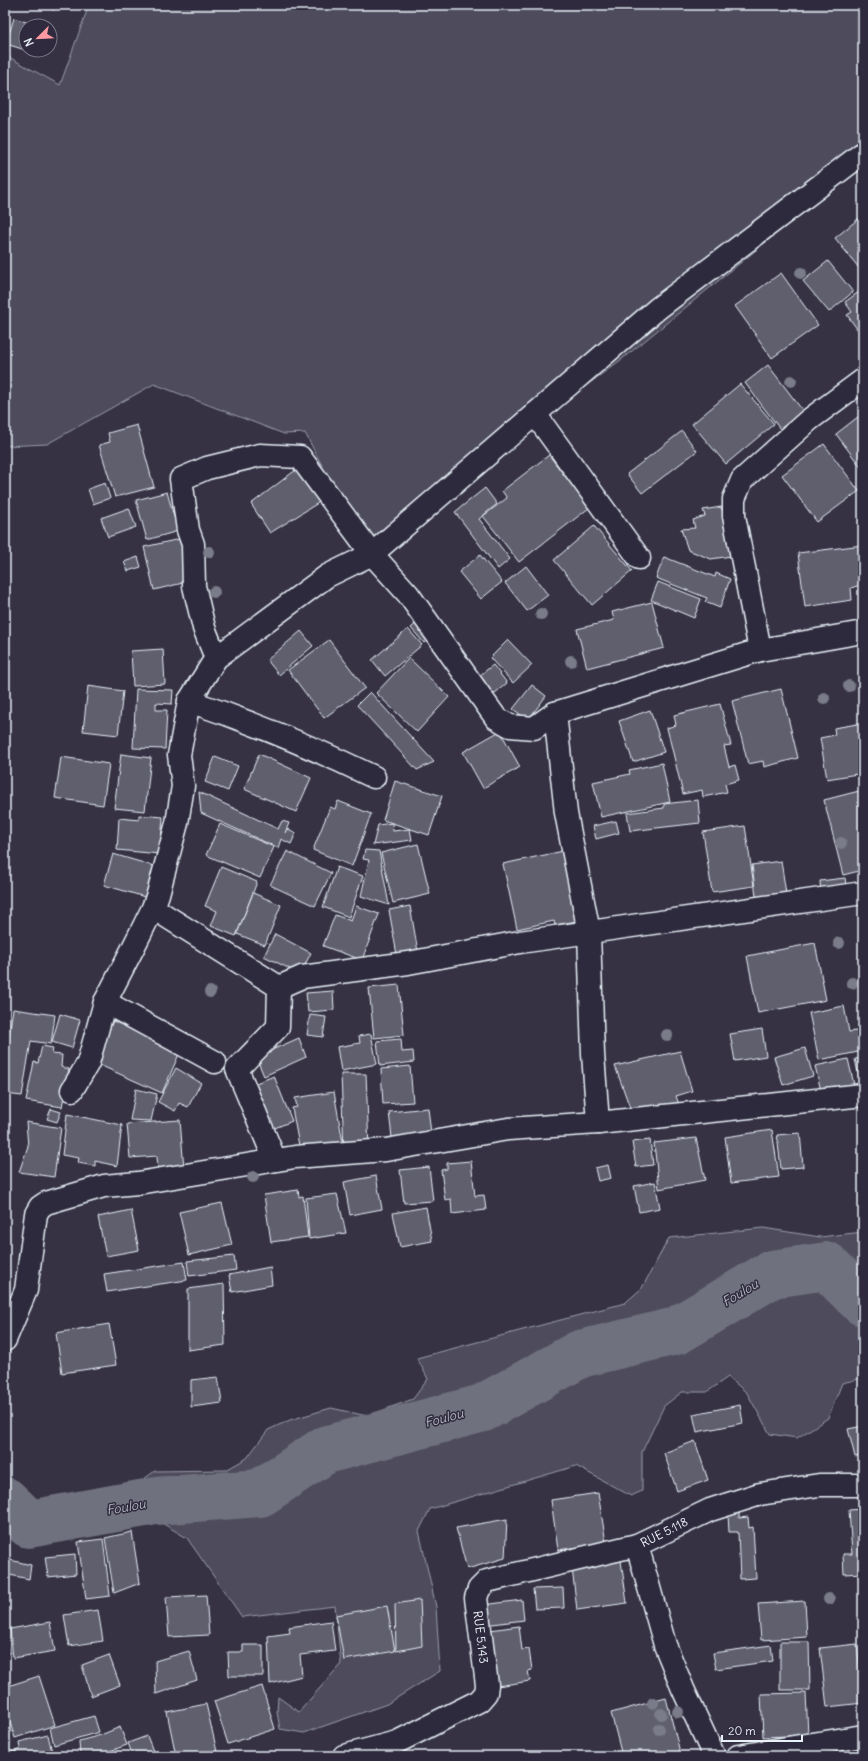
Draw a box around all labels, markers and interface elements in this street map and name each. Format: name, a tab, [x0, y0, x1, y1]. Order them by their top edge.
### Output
north arrow	[18, 18, 58, 58]
text: N	[21, 36, 37, 48]
water label: Foulou	[719, 1275, 763, 1310]
water label: Foulou	[423, 1404, 467, 1431]
water label: Foulou	[105, 1495, 148, 1519]
street label: RUE 5.118	[638, 1514, 690, 1550]
street label: RUE 5.143	[470, 1610, 492, 1664]
scale bar	[722, 1717, 802, 1743]
text: 20 m	[728, 1723, 756, 1738]

